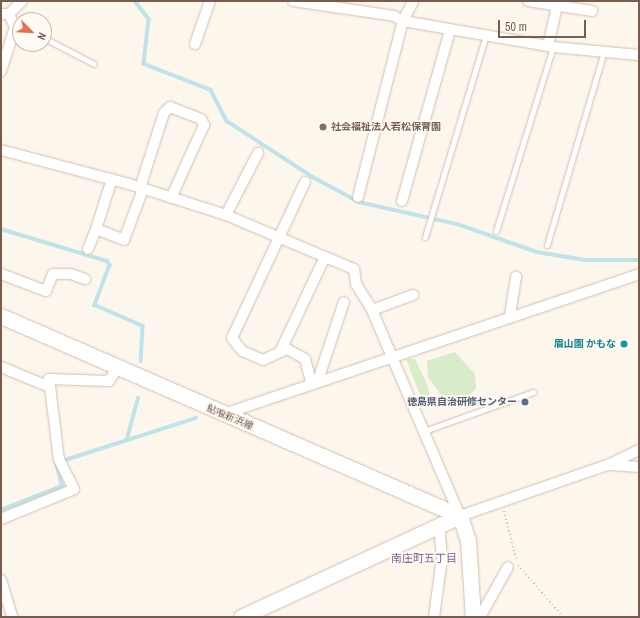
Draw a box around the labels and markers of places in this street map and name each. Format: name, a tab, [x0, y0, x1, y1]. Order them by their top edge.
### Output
place label: 社会福祉法人若松保育園	[331, 121, 441, 133]
marker: 社会福祉法人若松保育園	[318, 122, 328, 132]
place label: 眉山園 かもな	[554, 338, 616, 350]
marker: 眉山園 かもな	[619, 339, 629, 349]
place label: 徳島県自治研修センター	[407, 396, 517, 408]
marker: 徳島県自治研修センター	[520, 397, 530, 407]

